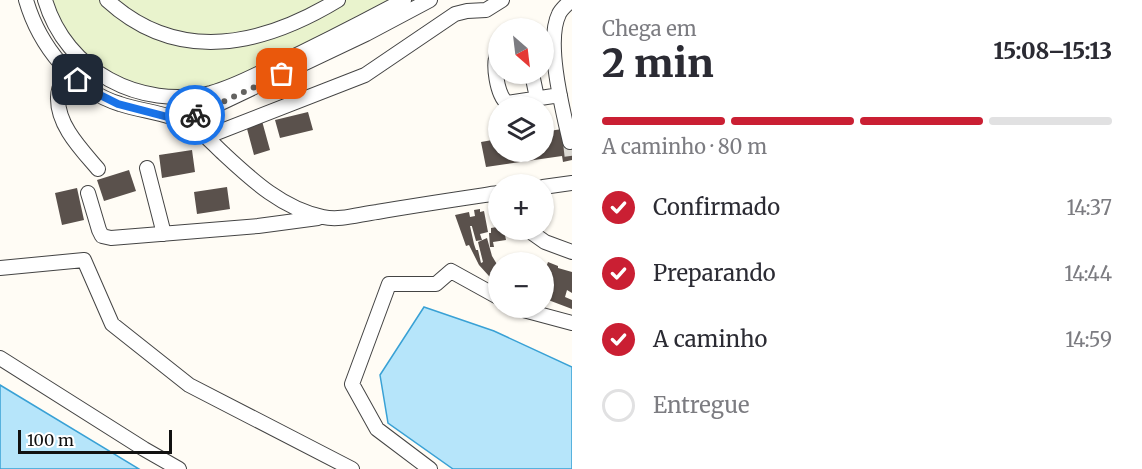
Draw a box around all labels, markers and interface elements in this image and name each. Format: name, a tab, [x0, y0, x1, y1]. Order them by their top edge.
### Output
text: Chega em	[602, 16, 697, 41]
north arrow	[488, 18, 554, 84]
map controls	[488, 18, 554, 318]
text: 15:08–15:13	[994, 37, 1112, 65]
text: 2 min	[602, 39, 714, 88]
pin	[256, 48, 307, 99]
pin	[52, 54, 103, 105]
icon: bag	[265, 57, 298, 90]
icon: home	[61, 63, 94, 96]
courier	[165, 85, 225, 145]
button: layers	[488, 96, 554, 162]
icon: bike	[179, 99, 212, 132]
text: A caminho · 80 m	[602, 134, 767, 159]
button: +	[488, 174, 554, 240]
icon: check	[602, 191, 635, 224]
text: Confirmado	[653, 193, 780, 221]
text: 14:37	[1066, 195, 1112, 220]
button: −	[488, 252, 554, 318]
icon: check	[602, 257, 635, 290]
text: Preparando	[653, 259, 776, 287]
text: 14:44	[1064, 261, 1112, 286]
icon: check	[602, 323, 635, 356]
text: A caminho	[653, 325, 767, 353]
text: 14:59	[1065, 327, 1112, 352]
text: Entregue	[653, 391, 749, 419]
scale bar	[18, 427, 172, 454]
text: 100 m	[27, 430, 74, 450]

